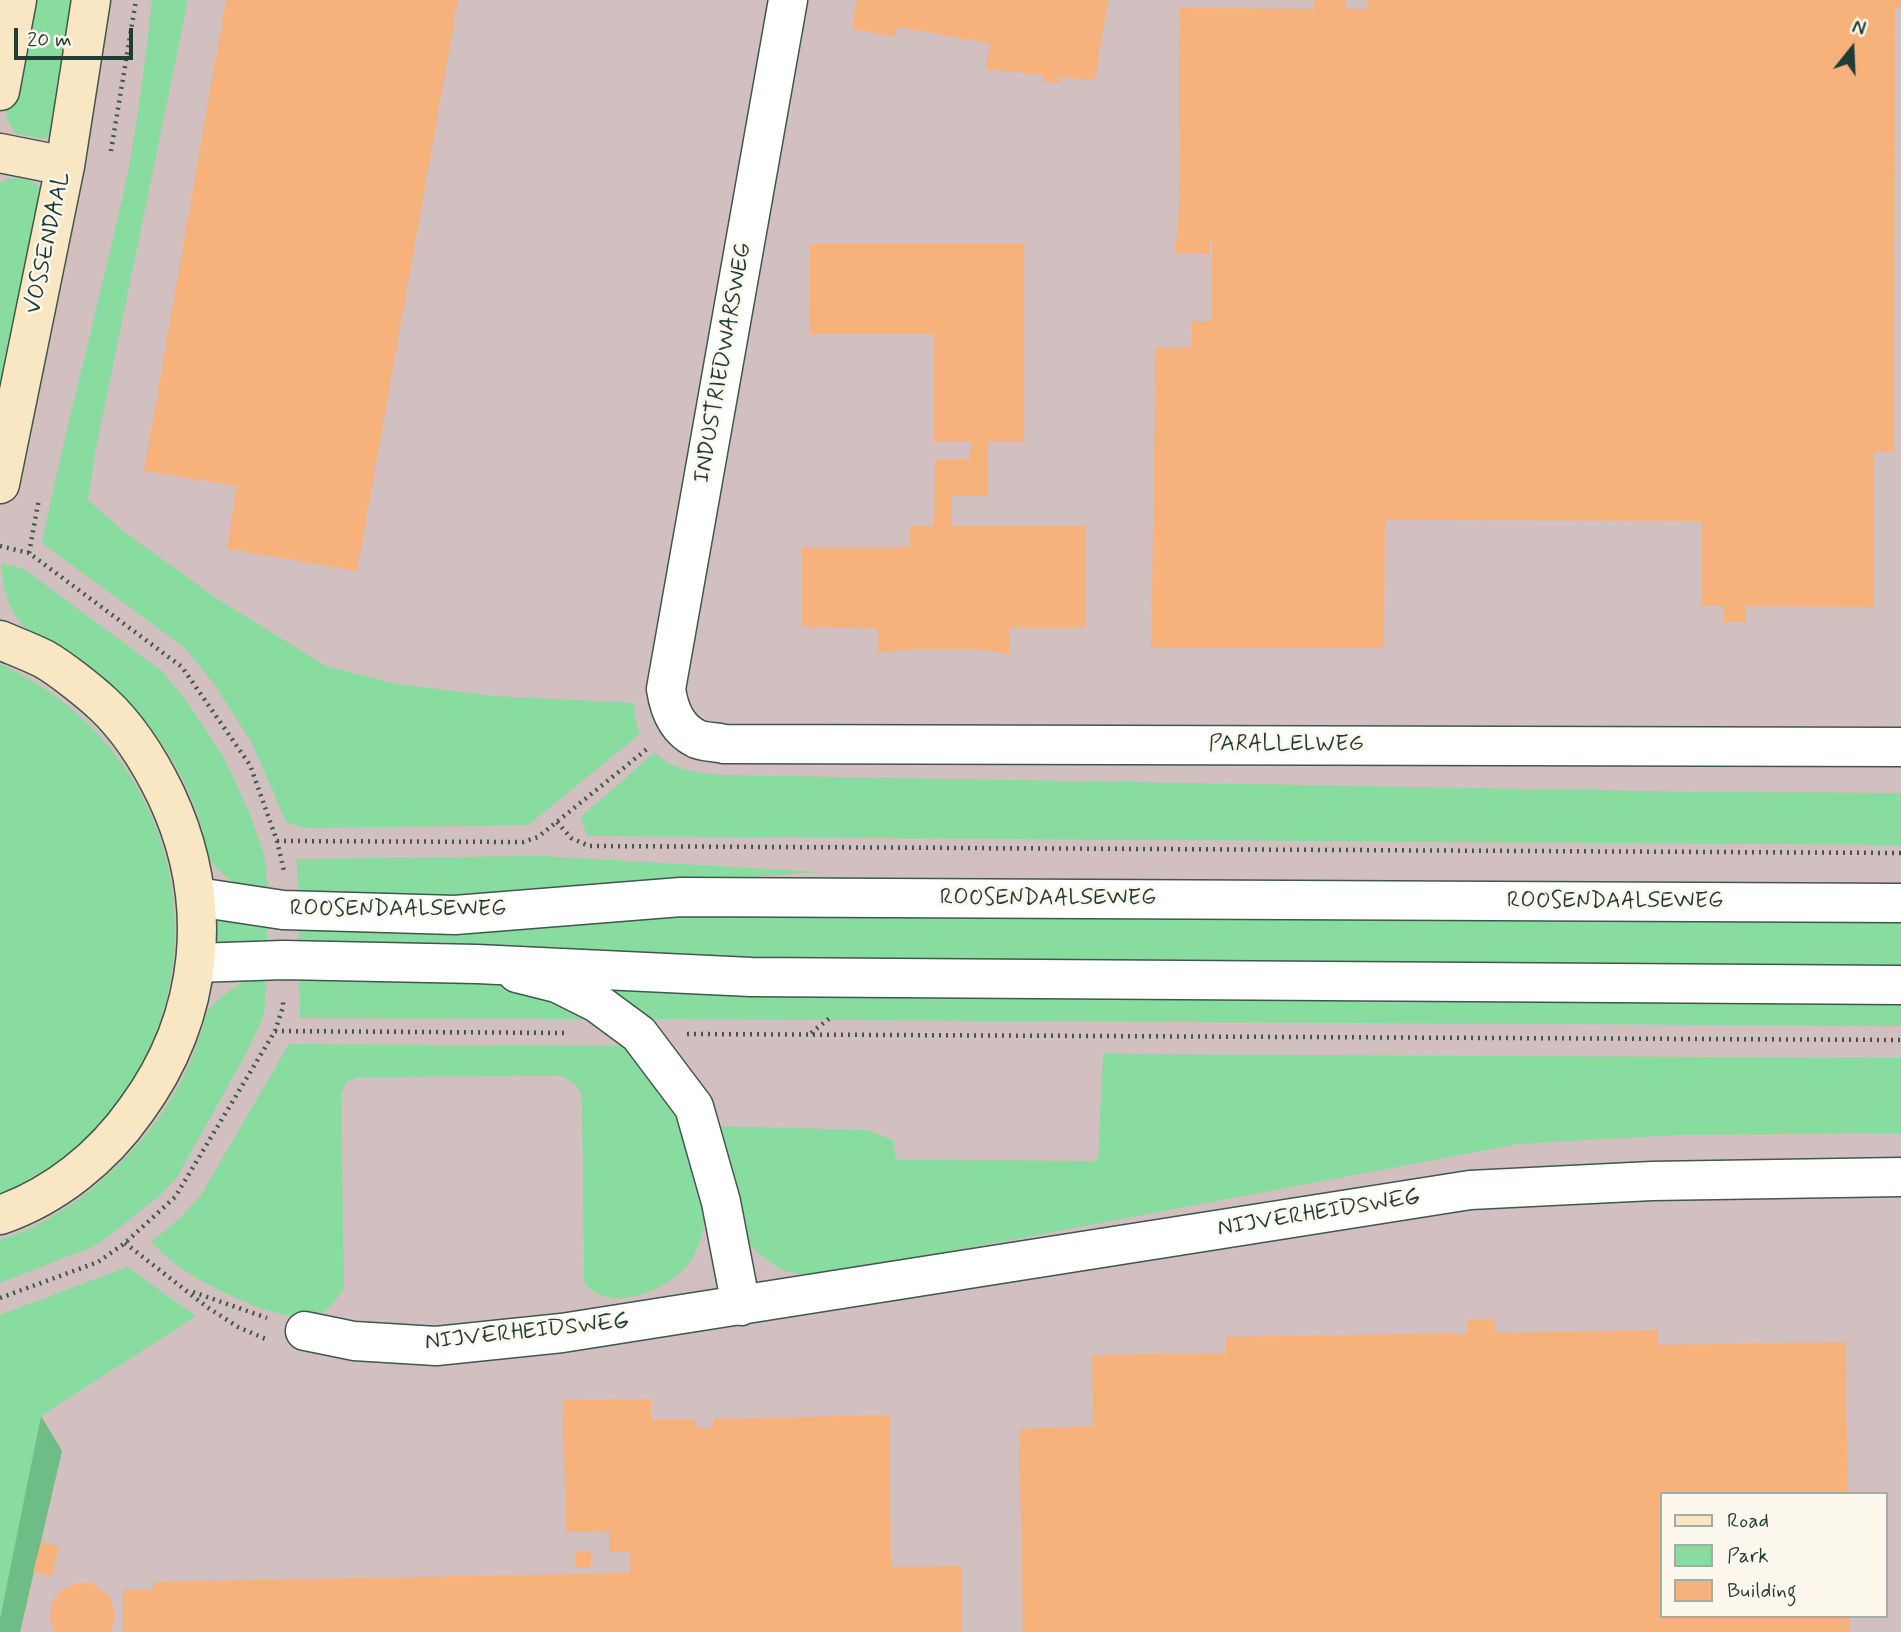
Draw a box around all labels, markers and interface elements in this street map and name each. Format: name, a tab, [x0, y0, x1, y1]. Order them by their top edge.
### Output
scale bar	[18, 14, 136, 58]
north arrow	[1817, 14, 1887, 84]
text: N	[1849, 15, 1869, 42]
text: 20 m	[27, 26, 72, 54]
street label: VOSSENDAAL	[20, 169, 78, 317]
street label: INDUSTRIEDWARSWEG	[689, 241, 759, 485]
street label: PARALLELWEG	[1208, 731, 1364, 759]
street label: ROOSENDAALSEWEG	[940, 885, 1156, 913]
street label: ROOSENDAALSEWEG	[1507, 888, 1723, 916]
street label: ROOSENDAALSEWEG	[290, 896, 506, 924]
street label: NIJVERHEIDSWEG	[1216, 1184, 1422, 1244]
street label: NIJVERHEIDSWEG	[424, 1309, 630, 1357]
legend	[1660, 1492, 1887, 1618]
text: Road	[1727, 1507, 1769, 1535]
text: Park	[1727, 1542, 1769, 1570]
text: Building	[1727, 1577, 1797, 1605]

